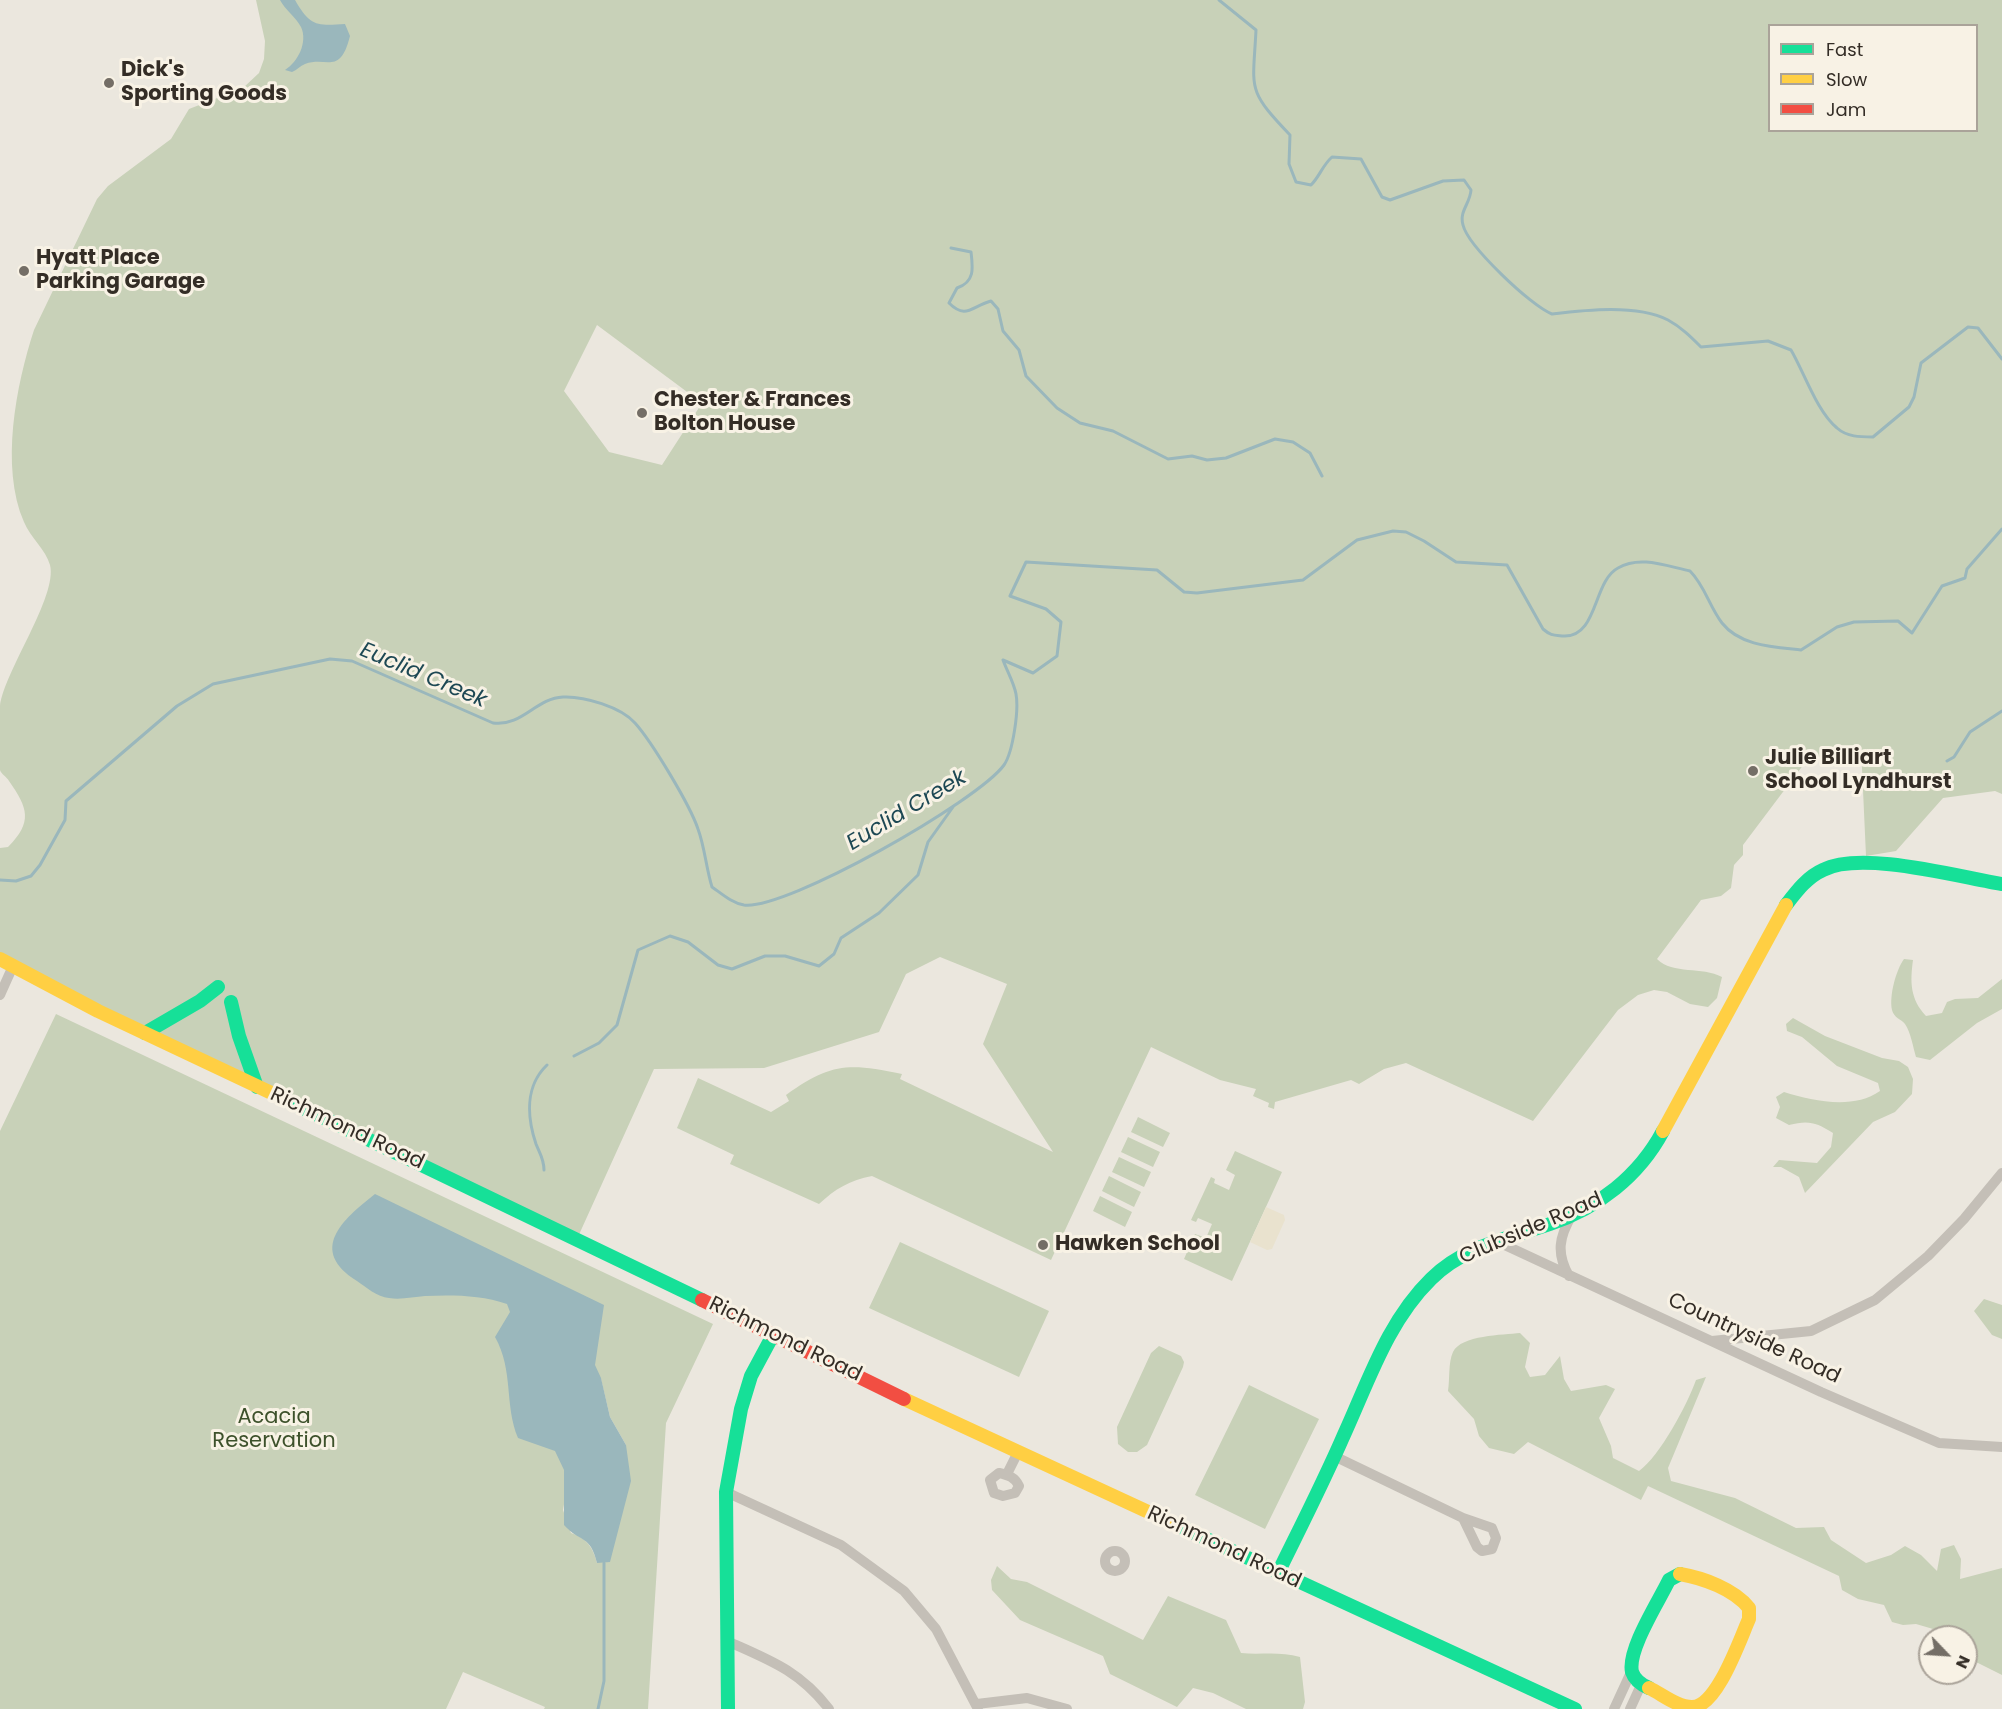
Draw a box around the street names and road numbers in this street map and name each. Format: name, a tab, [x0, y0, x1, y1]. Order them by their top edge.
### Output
street label: Richmond Road	[266, 1082, 428, 1176]
street label: Clubside Road	[1456, 1188, 1606, 1270]
street label: Countryside Road	[1664, 1288, 1844, 1390]
street label: Richmond Road	[704, 1292, 866, 1388]
street label: Richmond Road	[1143, 1501, 1305, 1595]

